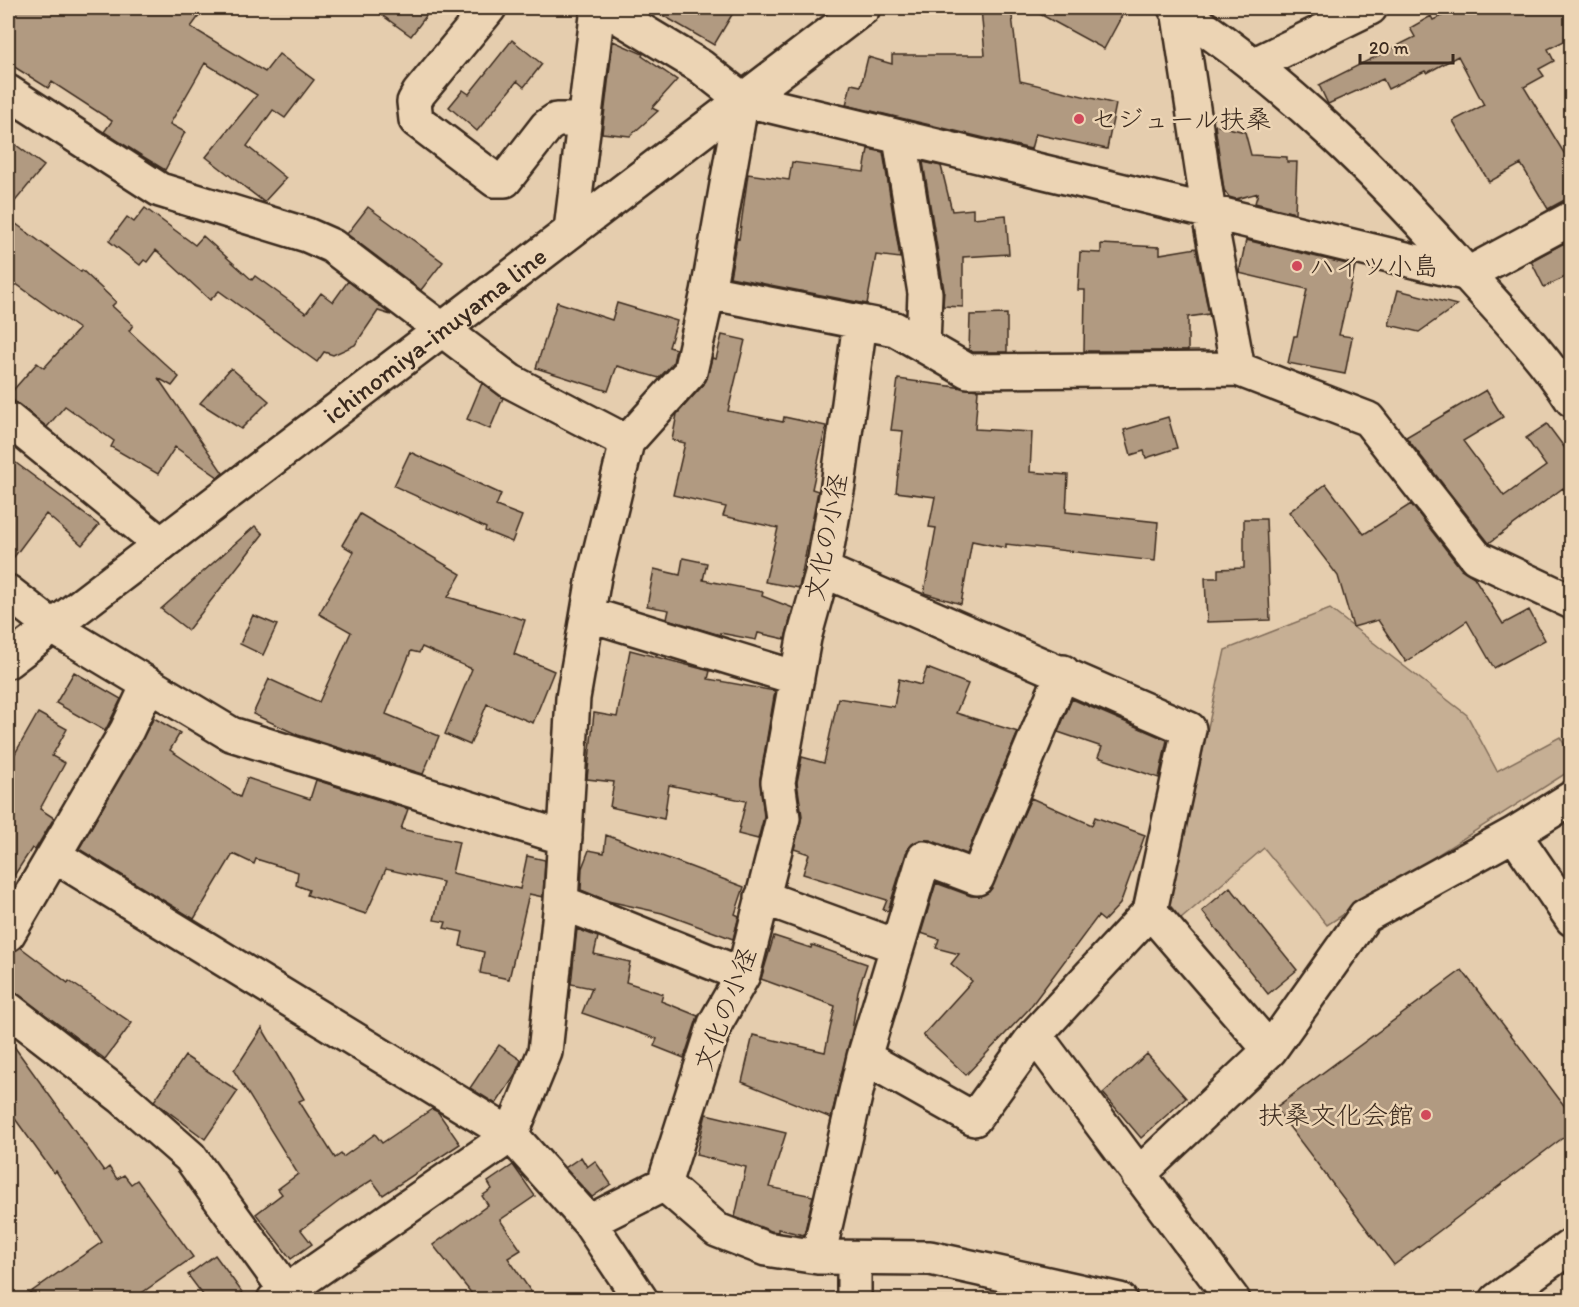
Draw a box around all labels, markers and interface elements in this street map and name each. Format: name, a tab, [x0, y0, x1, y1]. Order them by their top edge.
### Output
scale bar	[1360, 27, 1453, 65]
text: 20 m	[1369, 37, 1409, 59]
place label: セジュール扶桑	[1091, 103, 1271, 135]
marker: セジュール扶桑	[1072, 112, 1086, 126]
street label: ichinomiya-inuyama line	[317, 240, 553, 431]
place label: ハイツ小島	[1309, 250, 1439, 282]
marker: ハイツ小島	[1290, 259, 1304, 273]
street label: 文化の小径	[798, 470, 854, 604]
street label: 文化の小径	[687, 943, 763, 1075]
place label: 扶桑文化会館	[1258, 1099, 1414, 1131]
marker: 扶桑文化会館	[1419, 1108, 1433, 1122]

